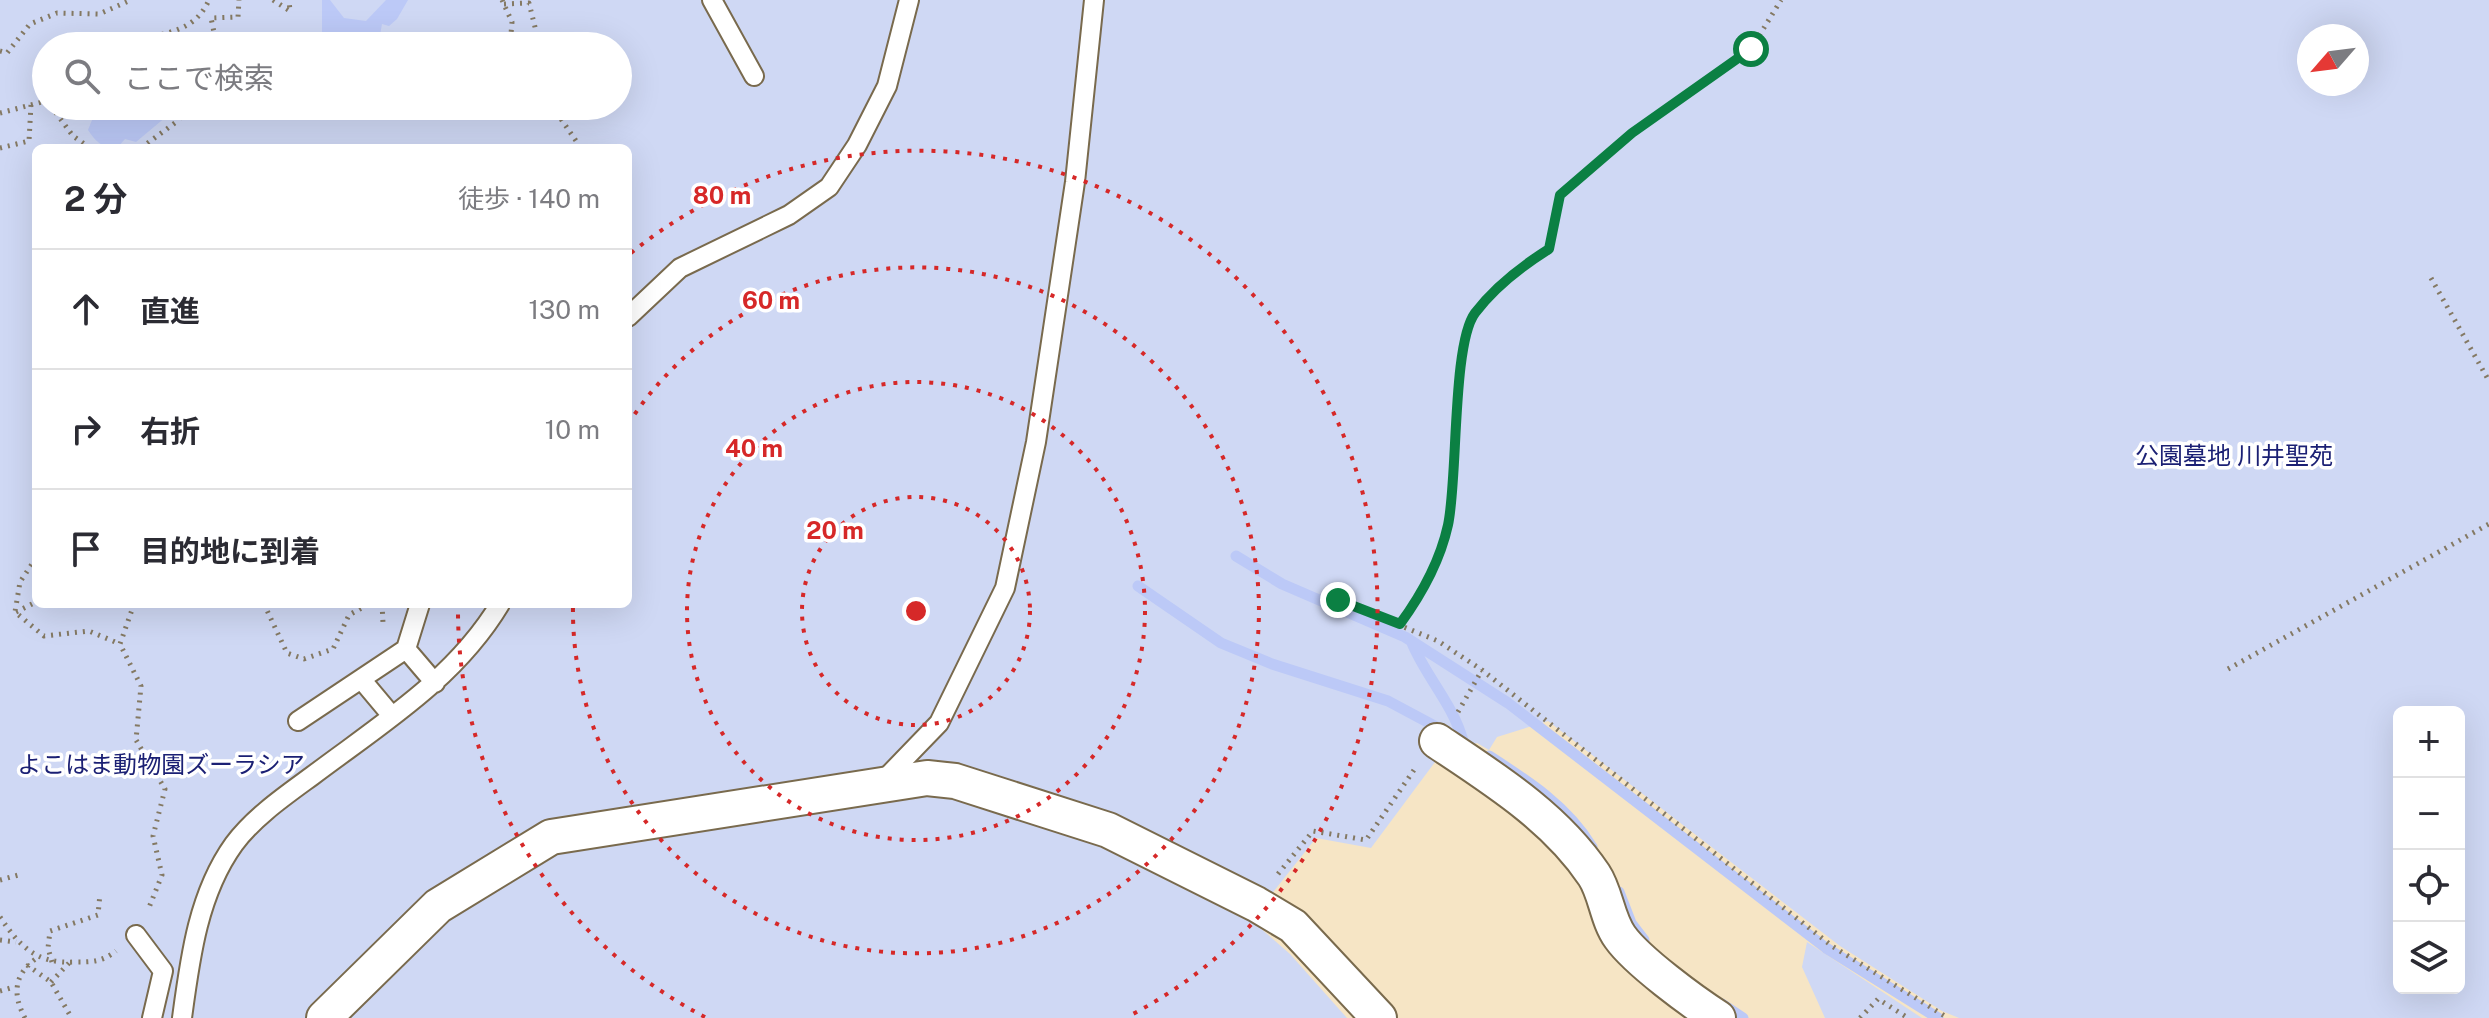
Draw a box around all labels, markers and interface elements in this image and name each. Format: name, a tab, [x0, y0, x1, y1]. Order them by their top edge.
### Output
north arrow	[2297, 24, 2369, 96]
route start	[1733, 31, 1769, 67]
search box	[32, 32, 632, 120]
icon: search	[60, 54, 104, 98]
text: ここで検索	[124, 60, 274, 96]
text: 2 分	[64, 179, 127, 219]
text: 80 m	[693, 181, 751, 209]
text: 徒歩 · 140 m	[458, 183, 600, 214]
text: 60 m	[742, 286, 800, 314]
icon: ahead	[64, 287, 108, 331]
text: 直進	[140, 293, 200, 329]
text: 130 m	[528, 294, 600, 325]
icon: right	[64, 407, 108, 451]
text: 右折	[140, 413, 200, 449]
text: 10 m	[545, 414, 600, 445]
text: 40 m	[725, 434, 783, 462]
park label: 公園墓地 川井聖苑	[2135, 441, 2333, 469]
text: 20 m	[806, 516, 864, 544]
icon: arrive	[64, 527, 108, 571]
text: 目的地に到着	[140, 533, 320, 569]
route end	[1320, 582, 1356, 618]
centre of rings	[902, 597, 930, 625]
map controls	[2393, 706, 2465, 994]
button: +	[2393, 706, 2465, 778]
park label: よこはま動物園ズーラシア	[17, 750, 305, 778]
button: −	[2393, 778, 2465, 850]
button: locate	[2393, 850, 2465, 922]
button: layers	[2393, 922, 2465, 994]

